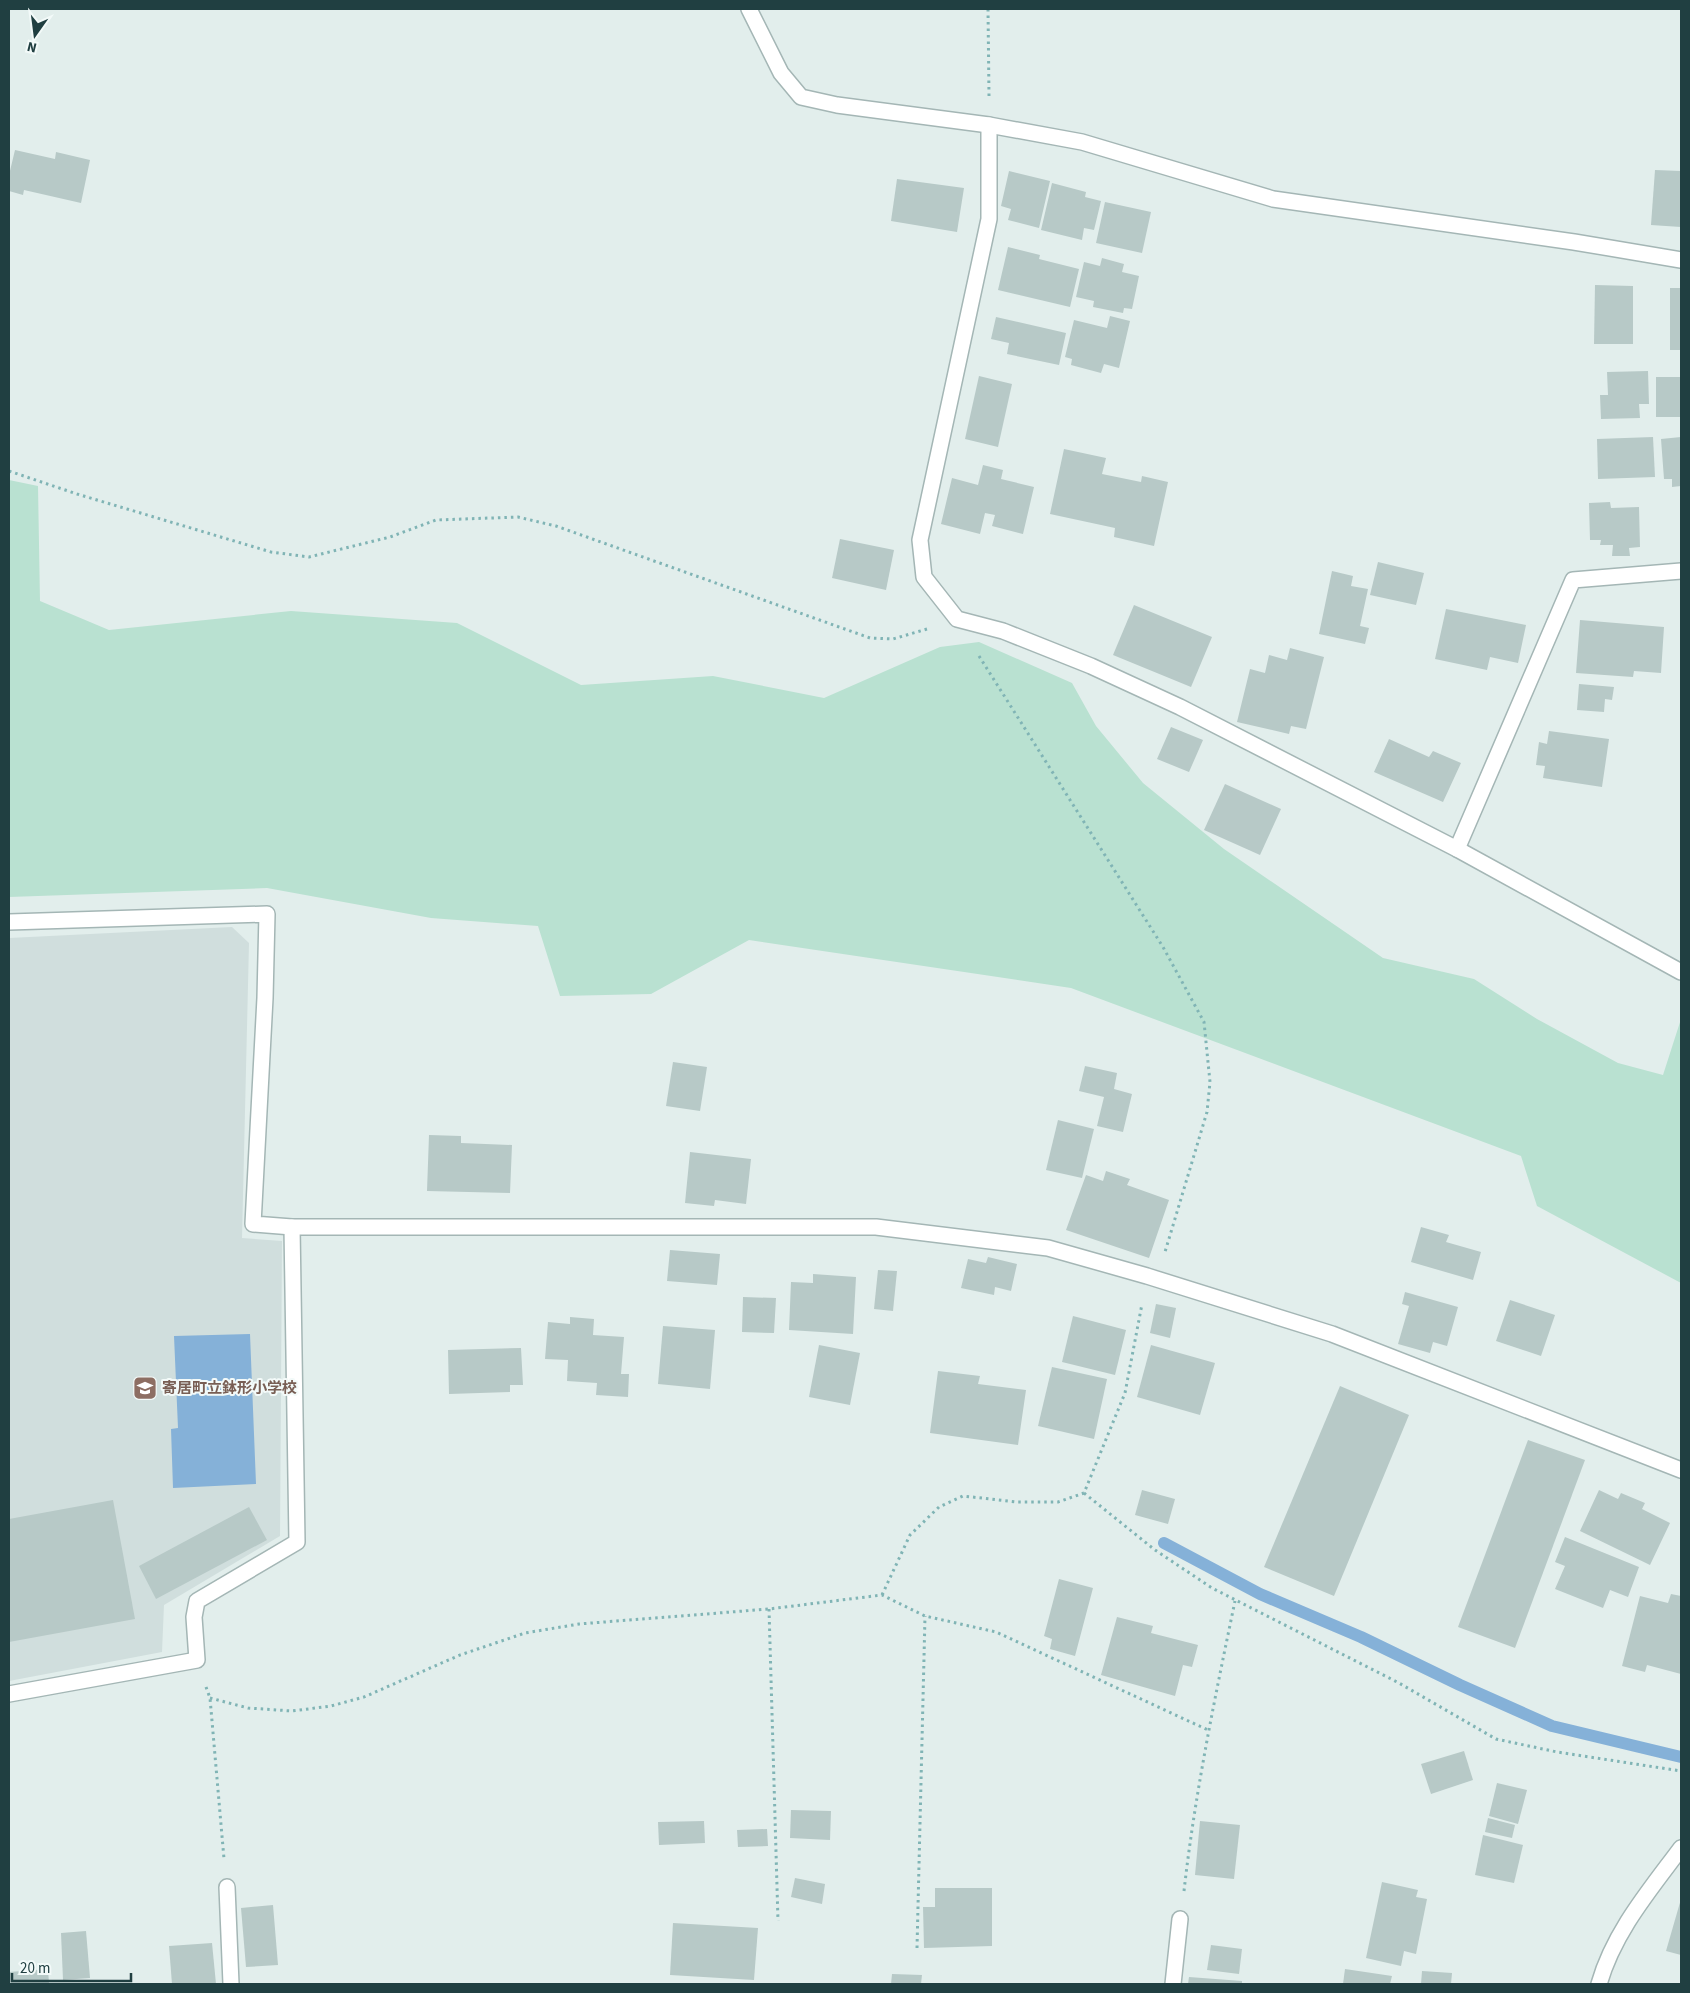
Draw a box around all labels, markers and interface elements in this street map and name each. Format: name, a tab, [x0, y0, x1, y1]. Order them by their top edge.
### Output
north arrow	[10, 10, 60, 60]
text: N	[25, 36, 39, 57]
school or university icon: 寄居町立鉢形小学校	[132, 1375, 158, 1401]
place label: 寄居町立鉢形小学校	[162, 1378, 297, 1399]
scale bar	[12, 1950, 131, 1982]
text: 20 m	[20, 1958, 50, 1979]

